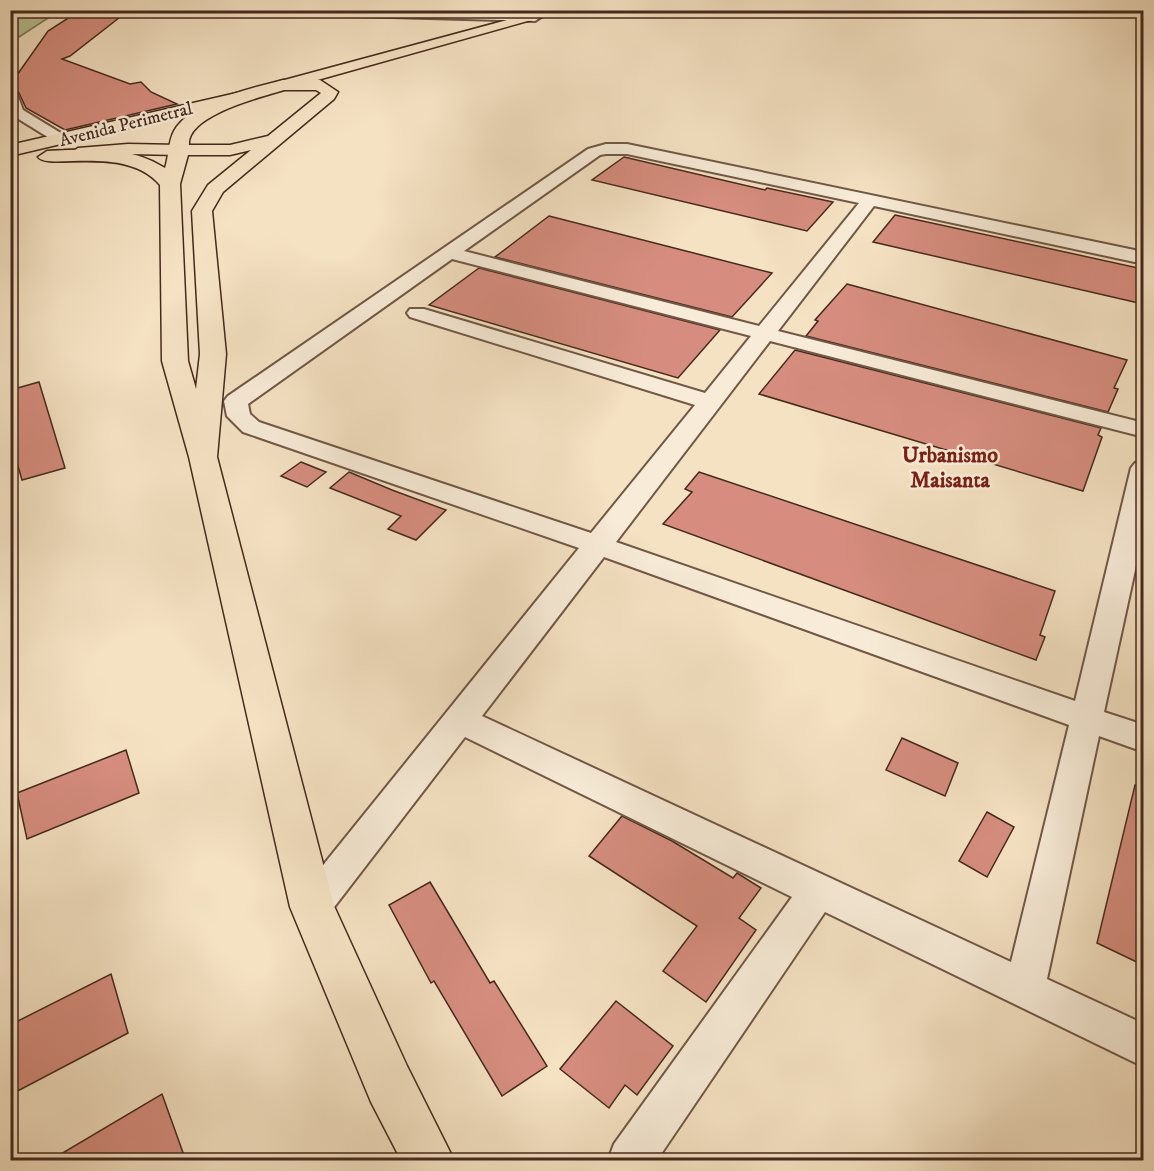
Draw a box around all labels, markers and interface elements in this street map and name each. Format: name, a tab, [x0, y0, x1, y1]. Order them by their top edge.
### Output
street label: Avenida Perimetral	[57, 98, 195, 152]
district label: Urbanismo Maisanta	[902, 442, 998, 494]

